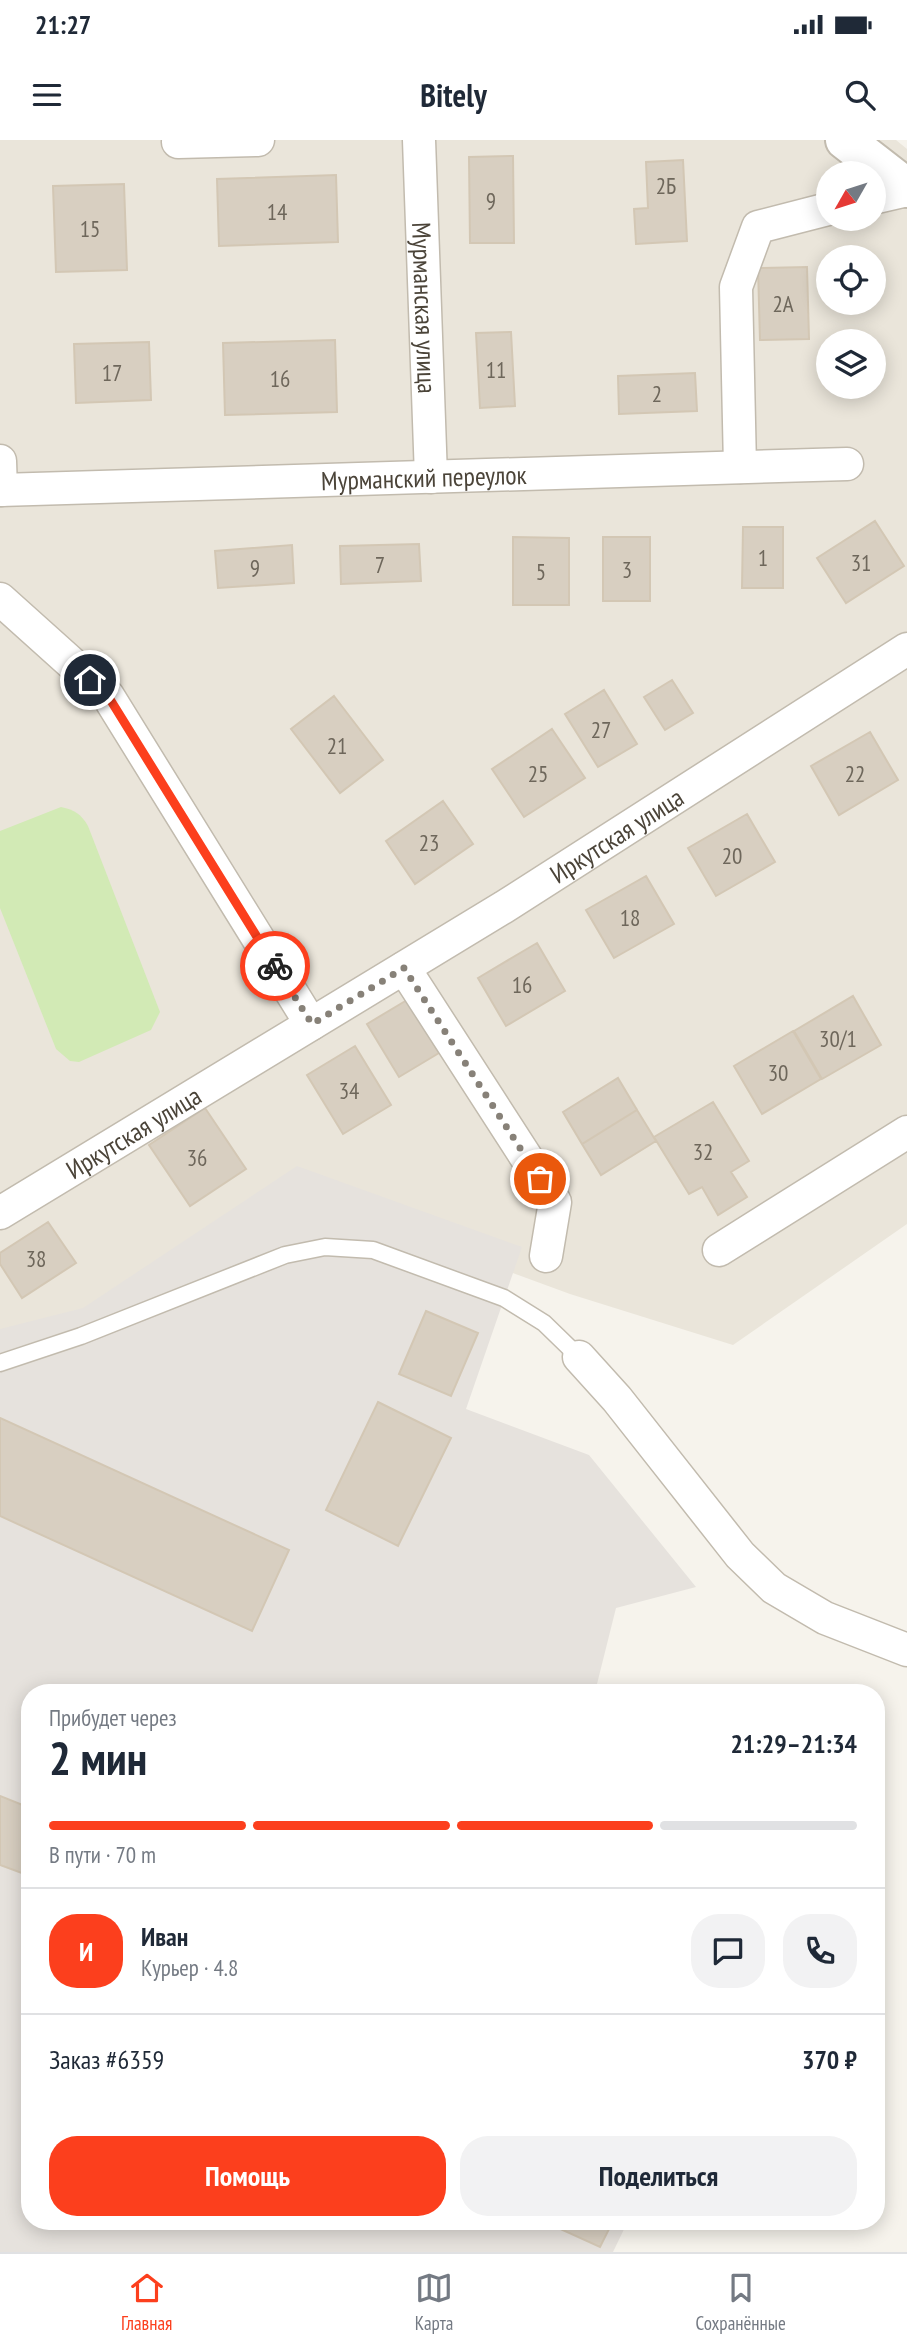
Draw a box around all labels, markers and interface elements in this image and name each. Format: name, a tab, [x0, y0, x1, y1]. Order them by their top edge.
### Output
text: 21:27	[35, 8, 91, 41]
text: Bitely	[420, 74, 487, 116]
icon: menu	[28, 76, 66, 114]
icon: search	[841, 76, 879, 114]
north arrow	[816, 161, 886, 231]
map controls	[816, 161, 886, 399]
house number: 2Б	[656, 171, 676, 200]
house number: 9	[486, 186, 496, 215]
house number: 14	[267, 197, 287, 226]
house number: 15	[80, 214, 100, 243]
street label: Мурманская улица	[405, 222, 445, 394]
button: locate	[816, 245, 886, 315]
house number: 2А	[772, 289, 794, 318]
button: layers	[816, 329, 886, 399]
house number: 11	[486, 355, 506, 384]
house number: 17	[102, 358, 122, 387]
house number: 16	[270, 364, 290, 393]
house number: 2	[652, 379, 662, 408]
street label: Мурманский переулок	[321, 457, 527, 497]
house number: 1	[758, 543, 768, 572]
house number: 31	[851, 548, 871, 577]
house number: 7	[375, 550, 385, 579]
house number: 9	[250, 553, 260, 582]
house number: 3	[622, 555, 632, 584]
house number: 5	[536, 557, 546, 586]
pin	[60, 650, 120, 710]
icon: home	[71, 661, 109, 699]
house number: 27	[591, 715, 611, 744]
house number: 21	[327, 731, 347, 760]
house number: 25	[528, 759, 548, 788]
house number: 22	[845, 759, 865, 788]
street label: Иркутская улица	[543, 780, 689, 890]
house number: 23	[419, 828, 439, 857]
house number: 20	[722, 841, 742, 870]
house number: 18	[620, 903, 640, 932]
courier	[240, 931, 310, 1001]
icon: bike	[256, 947, 294, 985]
house number: 16	[512, 970, 532, 999]
house number: 30/1	[819, 1024, 857, 1053]
house number: 30	[768, 1058, 788, 1087]
house number: 34	[339, 1076, 359, 1105]
street label: Иркутская улица	[60, 1078, 207, 1186]
house number: 32	[693, 1137, 713, 1166]
house number: 36	[187, 1143, 207, 1172]
pin	[510, 1149, 570, 1209]
icon: bag	[521, 1160, 559, 1198]
house number: 38	[26, 1244, 46, 1273]
text: Прибудет через	[49, 1703, 177, 1732]
text: 21:29–21:34	[730, 1727, 857, 1760]
text: 2 мин	[49, 1728, 147, 1788]
text: В пути · 70 m	[49, 1840, 156, 1869]
button: chat	[691, 1914, 765, 1988]
button: phone	[783, 1914, 857, 1988]
text: Иван	[141, 1920, 188, 1953]
text: И	[79, 1935, 93, 1968]
text: Курьер · 4.8	[141, 1953, 238, 1982]
text: Заказ #6359	[49, 2043, 164, 2076]
text: 370 ₽	[802, 2043, 857, 2076]
button: Помощь	[49, 2136, 446, 2216]
button: Поделиться	[460, 2136, 857, 2216]
tab: Главная	[121, 2269, 172, 2335]
tab: Карта	[415, 2269, 453, 2335]
tab: Сохранённые	[695, 2269, 786, 2335]

